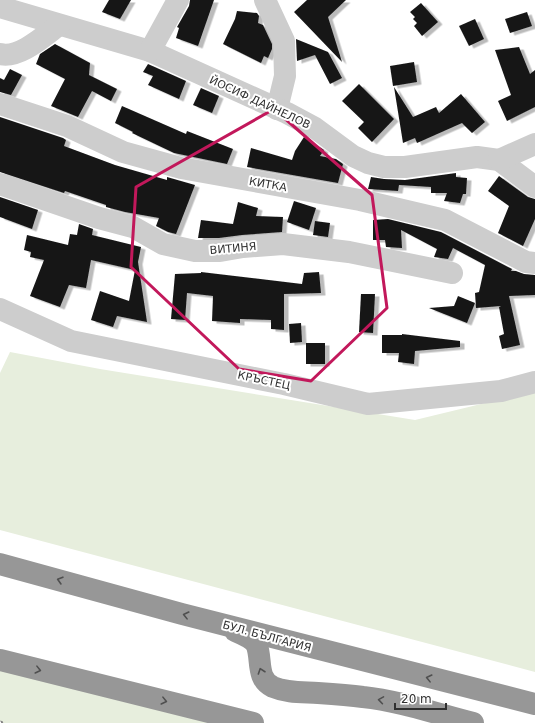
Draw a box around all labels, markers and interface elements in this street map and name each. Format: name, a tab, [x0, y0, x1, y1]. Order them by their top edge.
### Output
street label: ЙОСИФ ДАЙНЕЛОВ	[207, 73, 312, 132]
street label: КИТКА	[248, 175, 288, 194]
street label: ВИТИНЯ	[209, 240, 257, 257]
street label: КРЪСТЕЦ	[236, 369, 292, 393]
one-way arrow	[57, 576, 64, 585]
one-way arrow	[182, 611, 189, 620]
street label: БУЛ. БЪЛГАРИЯ	[221, 618, 313, 655]
one-way arrow	[35, 665, 41, 673]
one-way arrow	[257, 667, 266, 674]
one-way arrow	[426, 674, 433, 683]
scale bar	[395, 685, 446, 711]
text: 20 m	[401, 692, 432, 706]
one-way arrow	[378, 696, 384, 705]
one-way arrow	[161, 697, 167, 705]

